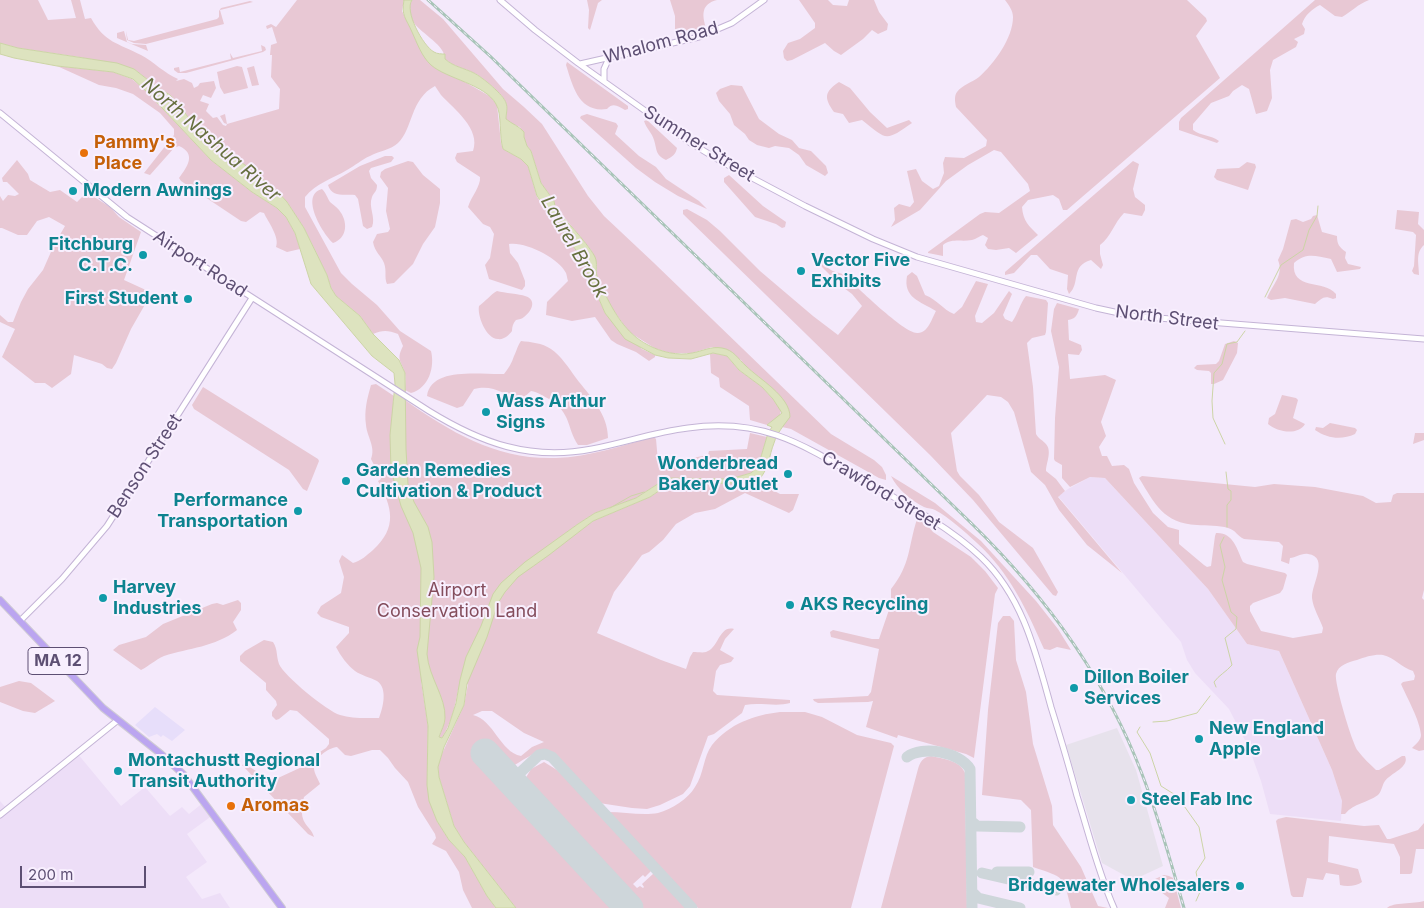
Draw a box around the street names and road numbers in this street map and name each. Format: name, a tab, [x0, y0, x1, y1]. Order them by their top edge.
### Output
street label: Whalom Road	[601, 17, 721, 69]
street label: Summer Street	[639, 101, 759, 187]
street label: Airport Road	[149, 226, 251, 302]
street label: North Street	[1114, 301, 1220, 335]
street label: Benson Street	[103, 410, 187, 522]
street label: Crawford Street	[818, 447, 944, 535]
road number: MA 12	[28, 648, 88, 674]

